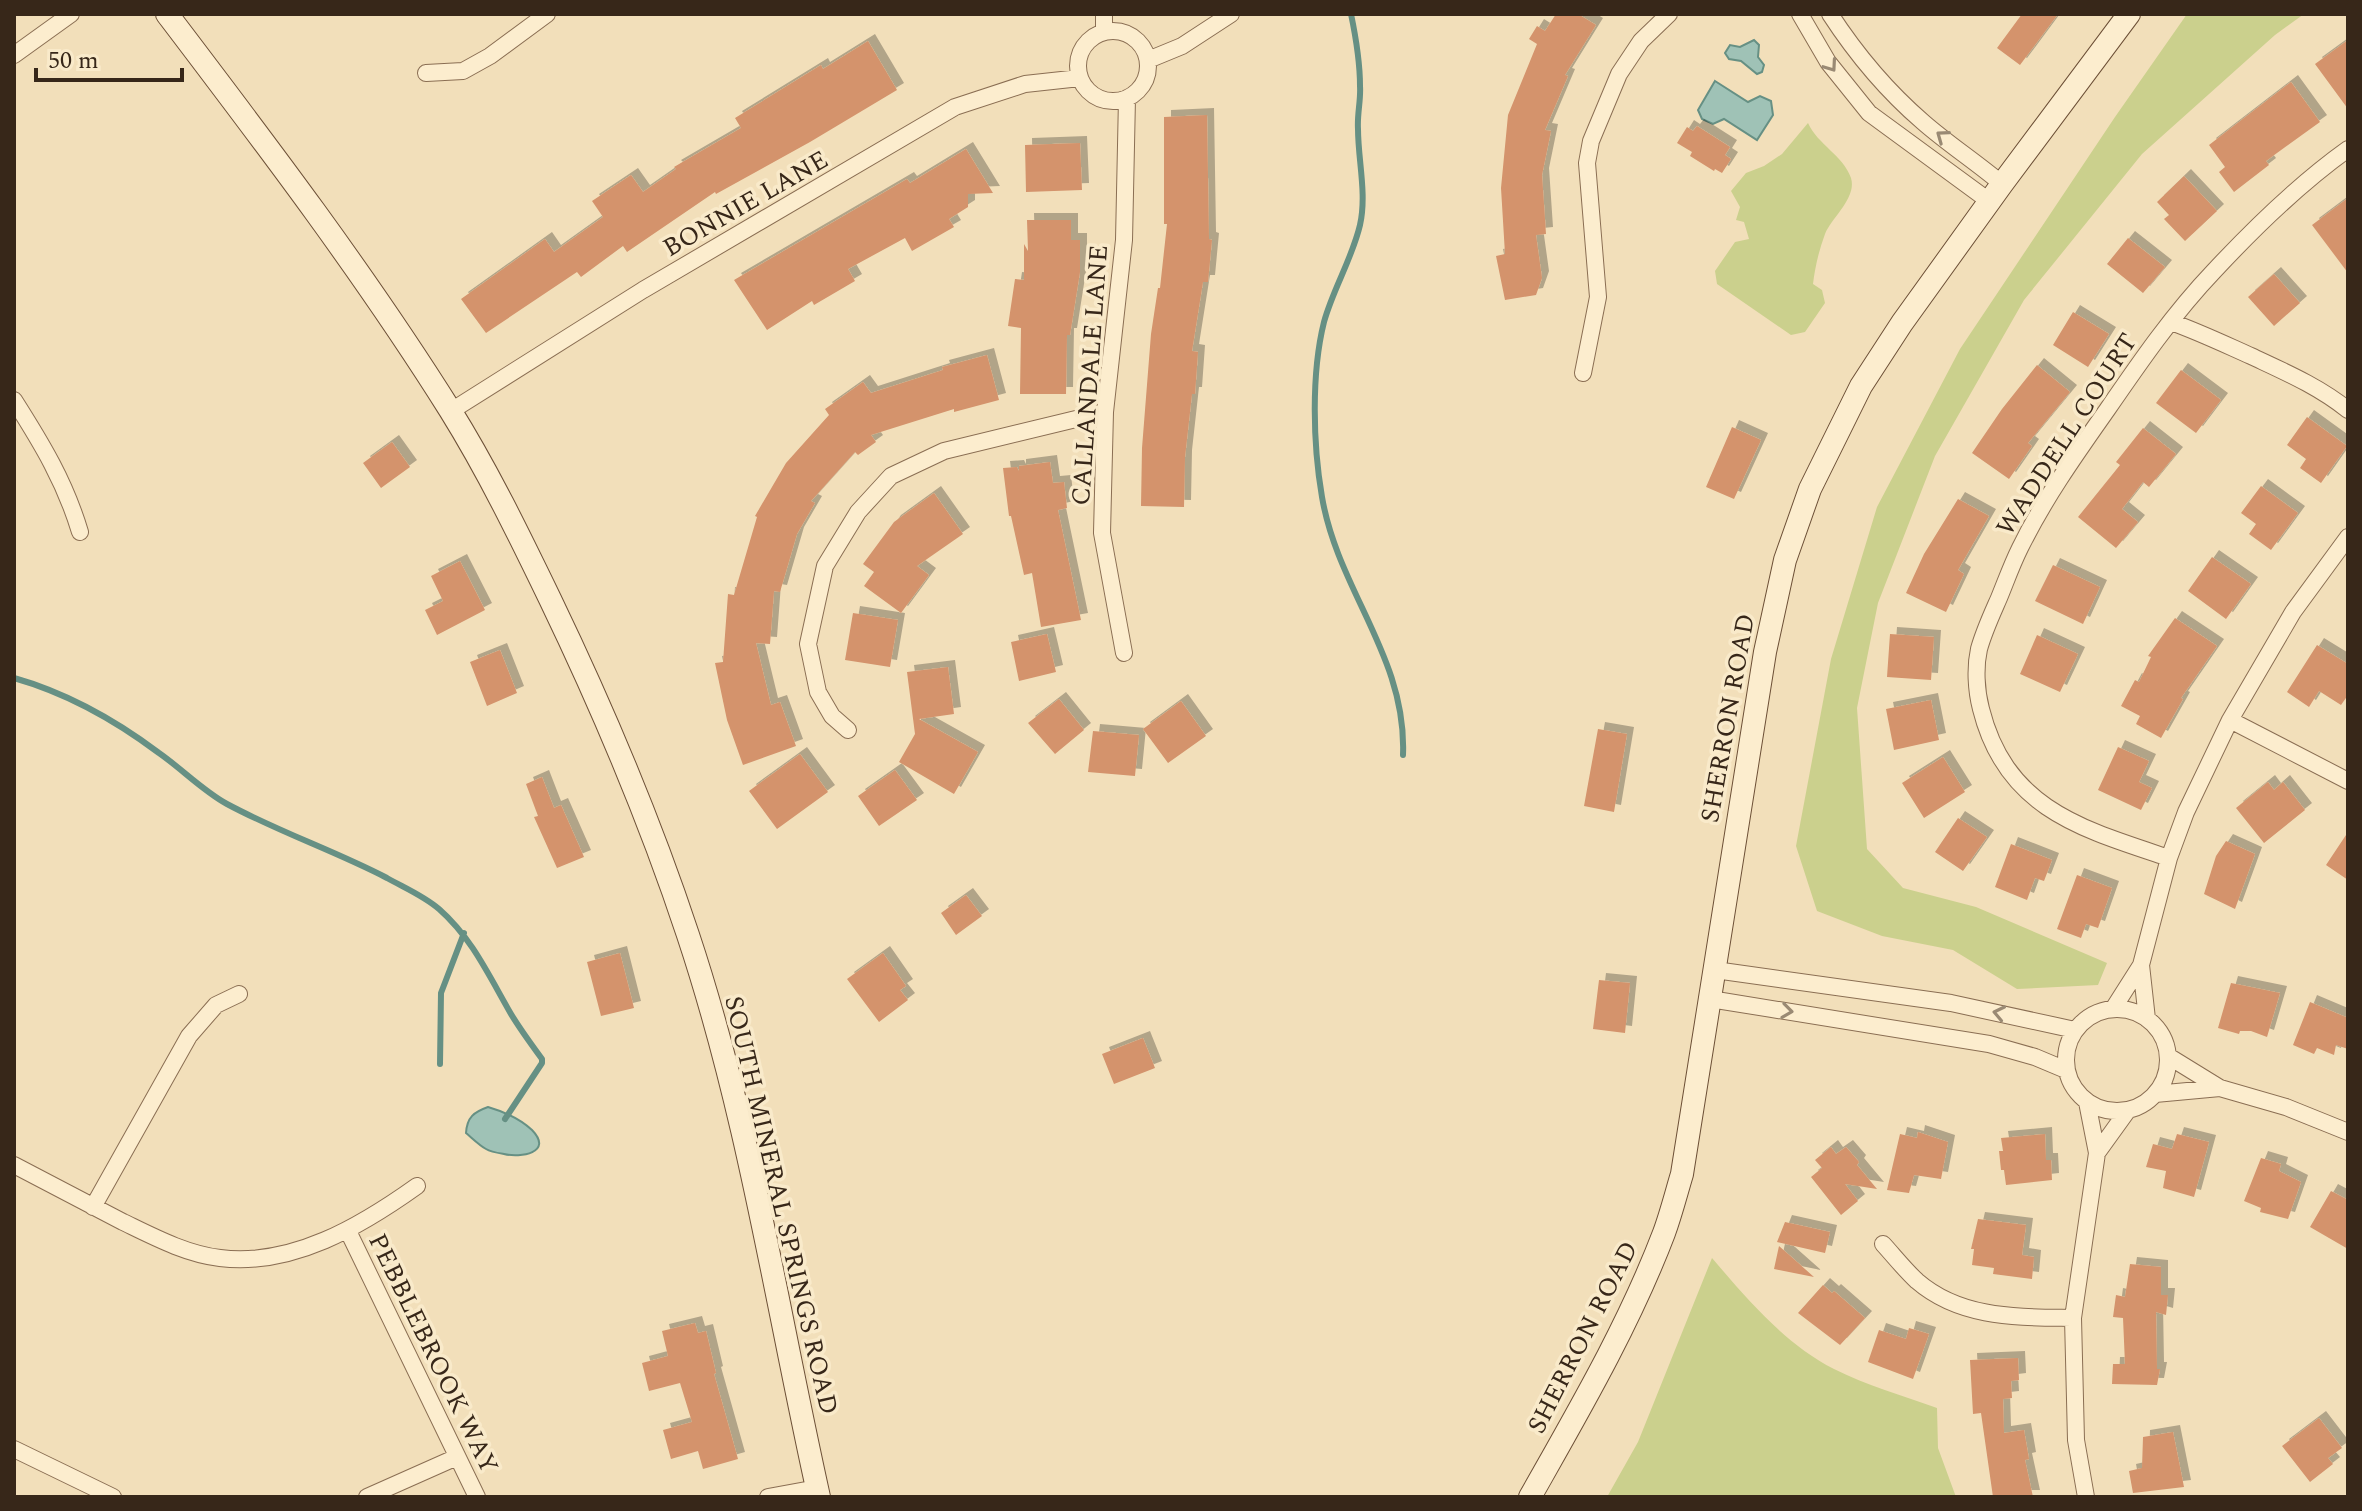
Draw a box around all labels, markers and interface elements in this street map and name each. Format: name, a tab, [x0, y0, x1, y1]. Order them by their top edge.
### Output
scale bar	[36, 32, 182, 82]
text: 50 m	[48, 43, 99, 79]
one-way arrow	[1821, 57, 1836, 71]
one-way arrow	[1936, 132, 1951, 146]
street label: BONNIE LANE	[655, 140, 836, 268]
street label: CALLANDALE LANE	[1061, 243, 1119, 507]
street label: WADDELL COURT	[1986, 325, 2148, 544]
street label: SHERRON ROAD	[1690, 611, 1766, 826]
street label: SOUTH MINERAL SPRINGS ROAD	[713, 992, 849, 1419]
one-way arrow	[1780, 1002, 1794, 1019]
one-way arrow	[1993, 1005, 2006, 1022]
street label: PEBBLEBROOK WAY	[357, 1226, 509, 1480]
street label: SHERRON ROAD	[1517, 1234, 1649, 1441]

